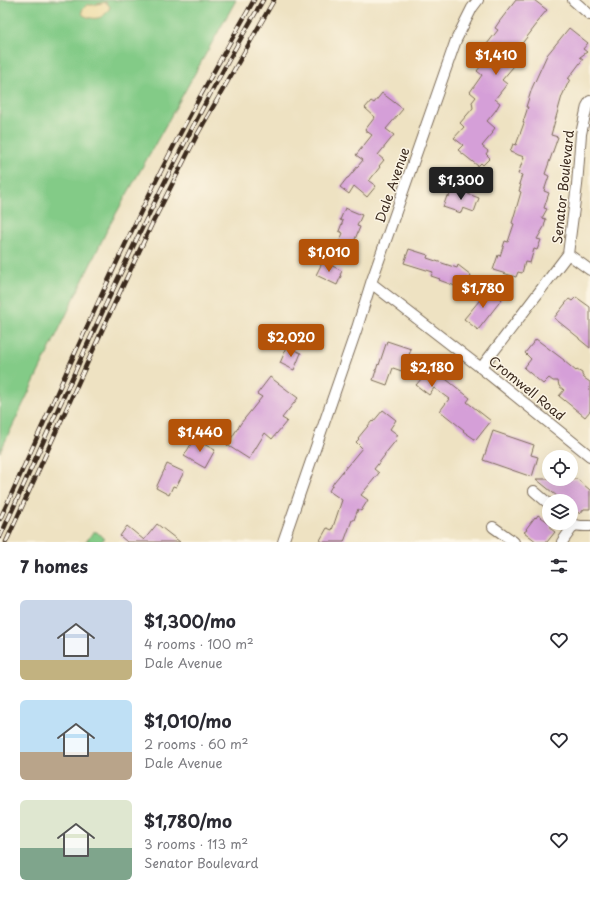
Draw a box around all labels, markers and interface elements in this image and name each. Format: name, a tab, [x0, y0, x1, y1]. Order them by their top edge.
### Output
pin: $1,410	[463, 42, 529, 76]
text: $1,410	[475, 45, 517, 64]
street label: Senator Boulevard	[547, 129, 578, 245]
street label: Dale Avenue	[370, 145, 413, 225]
pin: $1,300	[428, 167, 494, 201]
text: $1,300	[438, 170, 484, 189]
pin: $1,010	[296, 239, 362, 273]
text: $1,010	[308, 242, 350, 261]
pin: $1,780	[450, 275, 516, 309]
text: $1,780	[462, 278, 504, 297]
pin: $2,020	[258, 324, 324, 358]
text: $2,020	[267, 327, 315, 346]
street label: Cromwell Road	[485, 351, 570, 424]
pin: $2,180	[399, 354, 465, 388]
text: $2,180	[410, 357, 454, 376]
pin: $1,440	[167, 419, 233, 453]
text: $1,440	[177, 422, 223, 441]
map controls	[542, 450, 578, 530]
button: locate	[542, 450, 578, 486]
button: layers	[542, 494, 578, 530]
text: 7 homes	[20, 553, 88, 579]
icon: filters	[548, 555, 570, 577]
text: $1,300/mo	[144, 608, 236, 634]
icon: home	[52, 616, 100, 664]
icon: heart	[548, 629, 570, 651]
text: 4 rooms · 100 m²	[144, 634, 254, 653]
text: Dale Avenue	[144, 653, 223, 672]
text: $1,010/mo	[144, 708, 231, 734]
icon: home	[52, 716, 100, 764]
icon: heart	[548, 729, 570, 751]
text: 2 rooms · 60 m²	[144, 734, 249, 753]
text: Dale Avenue	[144, 753, 223, 772]
text: $1,780/mo	[144, 808, 232, 834]
icon: home	[52, 816, 100, 864]
icon: heart	[548, 829, 570, 851]
text: 3 rooms · 113 m²	[144, 834, 248, 853]
text: Senator Boulevard	[144, 853, 258, 872]

